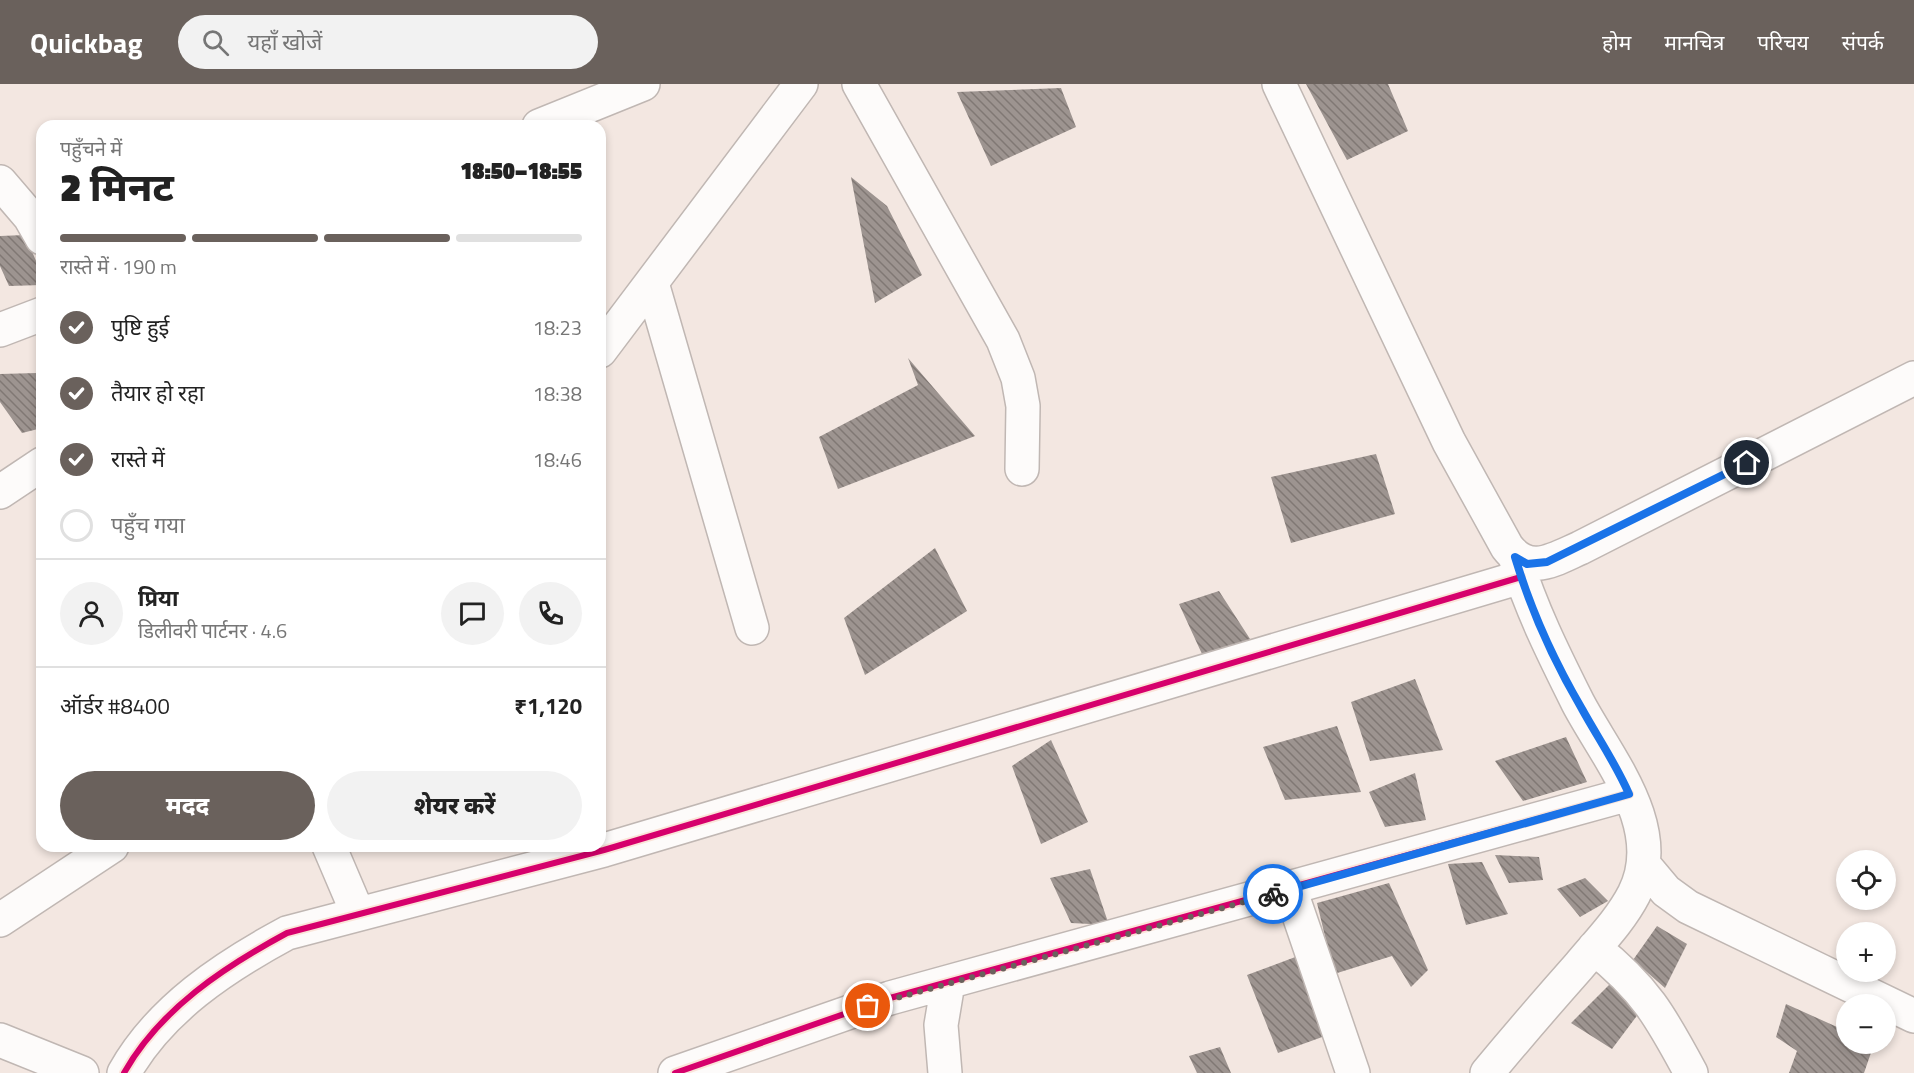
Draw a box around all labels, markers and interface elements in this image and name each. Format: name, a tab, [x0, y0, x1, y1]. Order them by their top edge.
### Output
search box	[178, 15, 598, 69]
text: Quickbag	[30, 21, 142, 64]
text: यहाँ खोजें	[247, 25, 322, 59]
icon: search	[199, 26, 232, 59]
text: होम	[1602, 26, 1631, 58]
text: मानचित्र	[1664, 26, 1724, 58]
text: परिचय	[1757, 26, 1809, 58]
text: संपर्क	[1842, 26, 1884, 58]
text: पहुँचने में	[60, 133, 122, 164]
text: 18:50–18:55	[460, 154, 582, 188]
text: 2 मिनट	[60, 157, 174, 216]
text: रास्ते में · 190 m	[60, 251, 177, 282]
text: पुष्टि हुई	[111, 310, 169, 344]
icon: check	[60, 311, 93, 344]
text: 18:23	[533, 312, 582, 343]
text: तैयार हो रहा	[111, 376, 204, 410]
icon: check	[60, 377, 93, 410]
text: 18:38	[533, 378, 582, 409]
pin	[1721, 437, 1772, 488]
text: रास्ते में	[111, 442, 165, 476]
icon: check	[60, 443, 93, 476]
text: 18:46	[533, 444, 582, 475]
icon: home	[1730, 446, 1763, 479]
text: पहुँच गया	[111, 508, 185, 542]
text: प्रिया	[138, 581, 178, 615]
button: person	[60, 582, 123, 645]
button: chat	[441, 582, 504, 645]
button: phone	[519, 582, 582, 645]
text: डिलीवरी पार्टनर · 4.6	[138, 615, 287, 646]
text: ऑर्डर #8400	[60, 689, 170, 723]
text: ₹1,120	[514, 689, 582, 723]
button: मदद	[60, 771, 315, 840]
button: शेयर करें	[327, 771, 582, 840]
map controls	[1836, 850, 1896, 1054]
button: locate	[1836, 850, 1896, 910]
courier	[1243, 864, 1303, 924]
icon: bike	[1257, 878, 1290, 911]
button: +	[1836, 922, 1896, 982]
pin	[842, 980, 893, 1031]
icon: bag	[851, 989, 884, 1022]
button: −	[1836, 994, 1896, 1054]

